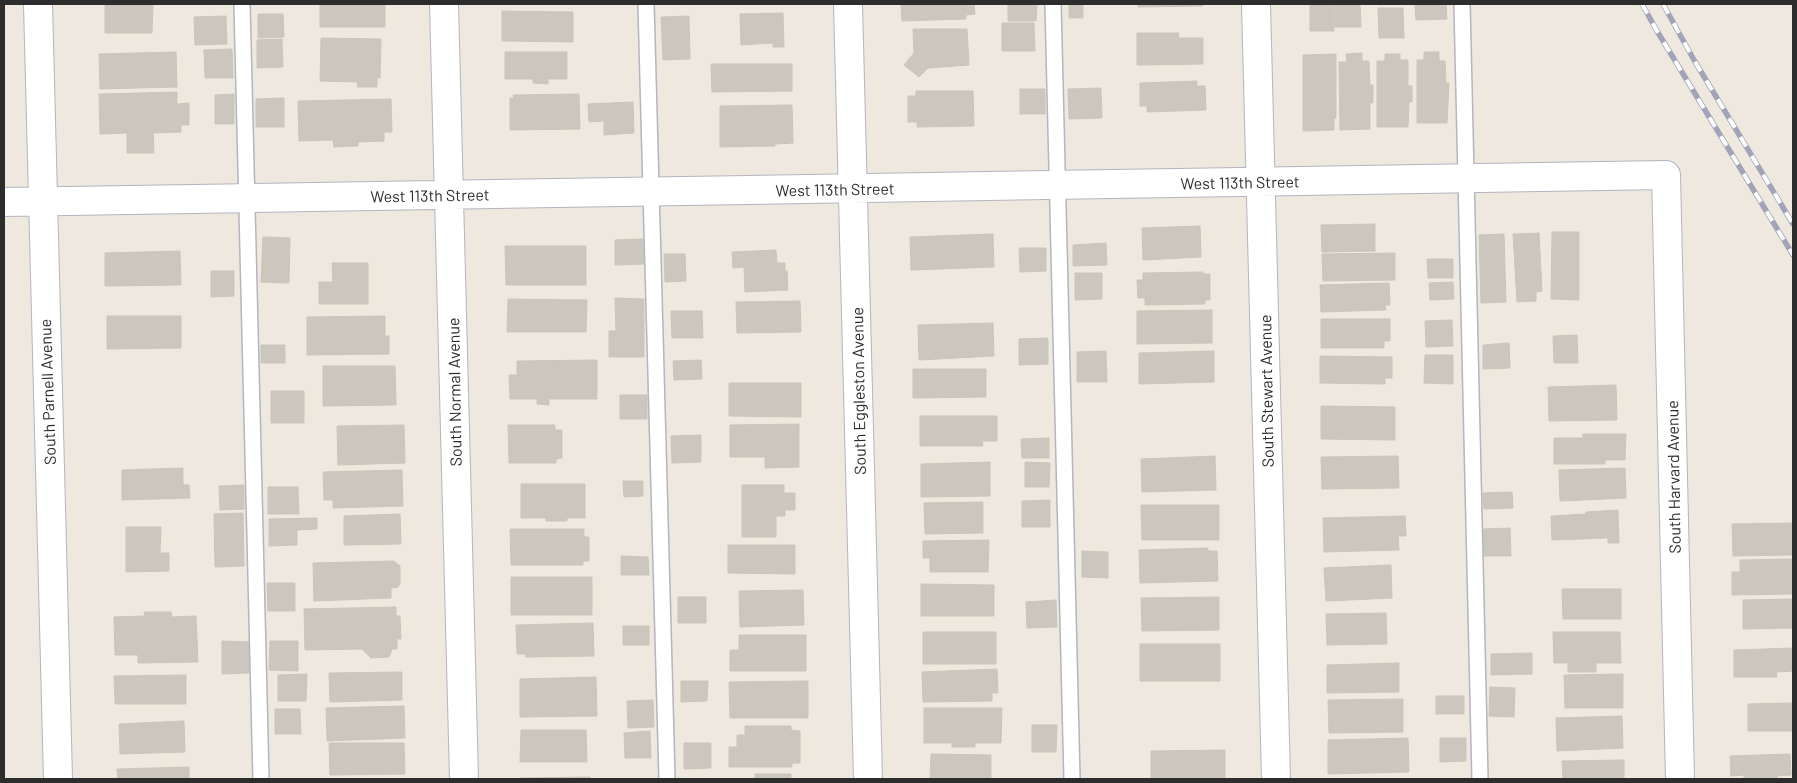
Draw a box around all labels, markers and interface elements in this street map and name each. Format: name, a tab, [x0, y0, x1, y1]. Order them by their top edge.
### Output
street label: West 113th Street	[1180, 171, 1300, 193]
street label: West 113th Street	[775, 178, 895, 200]
street label: West 113th Street	[370, 184, 490, 206]
street label: South Eggleston Avenue	[847, 307, 869, 475]
street label: South Stewart Avenue	[1255, 314, 1277, 468]
street label: South Normal Avenue	[443, 317, 465, 467]
street label: South Parnell Avenue	[35, 319, 59, 465]
street label: South Harvard Avenue	[1662, 400, 1684, 554]

